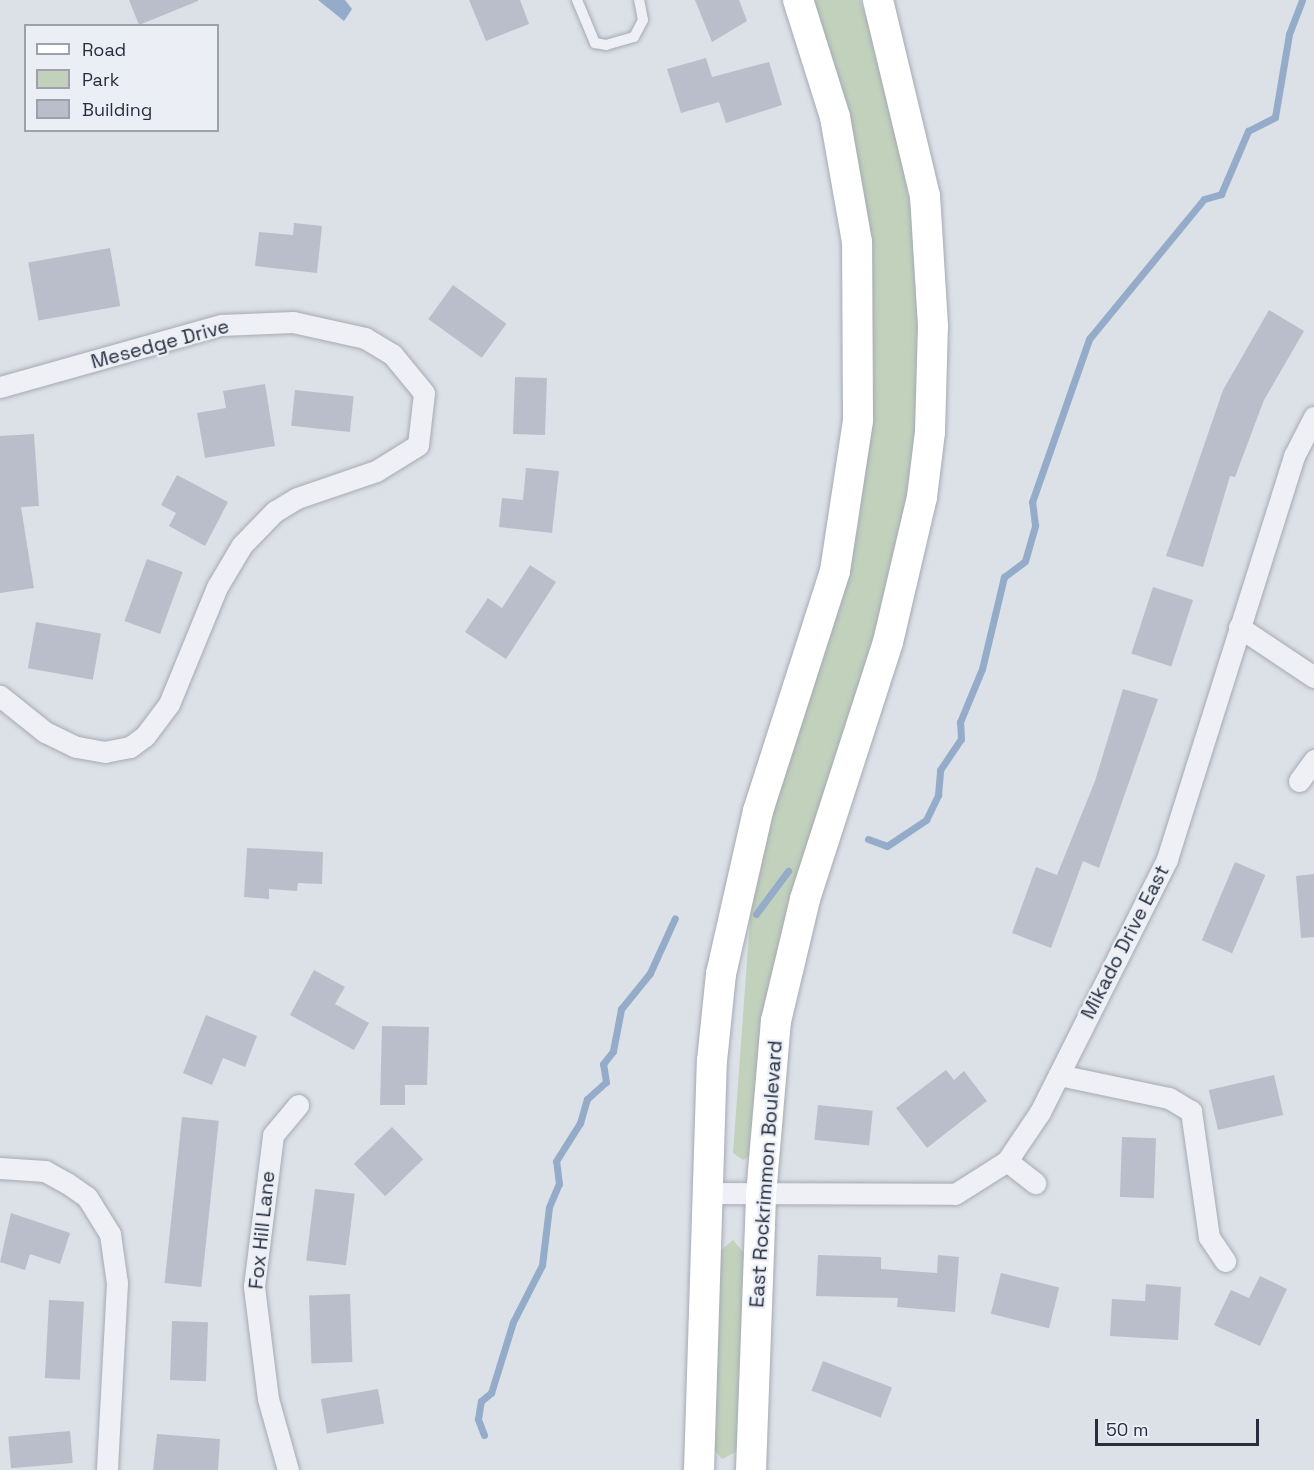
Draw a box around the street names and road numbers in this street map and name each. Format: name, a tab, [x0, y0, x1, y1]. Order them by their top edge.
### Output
street label: Mesedge Drive	[88, 314, 232, 374]
street label: Mikado Drive East	[1076, 861, 1174, 1023]
street label: East Rockrimmon Boulevard	[745, 1040, 787, 1308]
street label: Fox Hill Lane	[244, 1170, 280, 1290]

